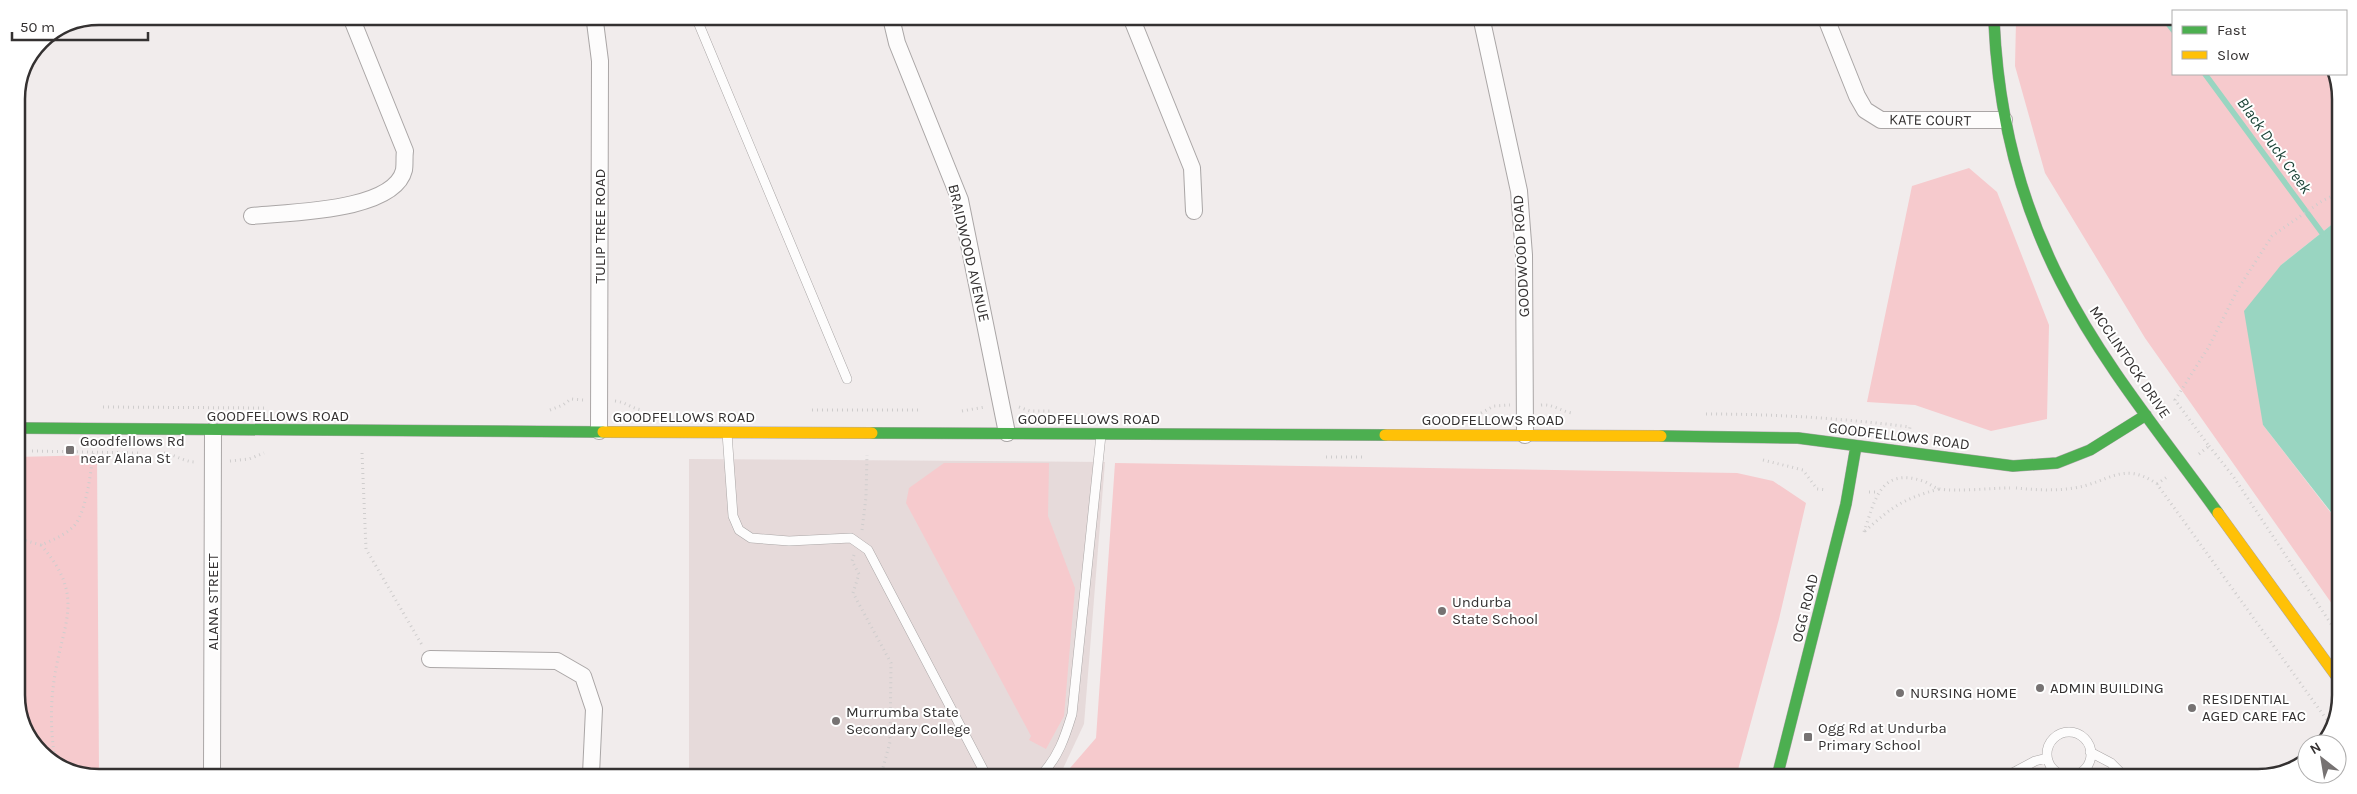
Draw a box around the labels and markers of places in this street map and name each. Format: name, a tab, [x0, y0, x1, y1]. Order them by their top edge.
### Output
place label: Goodfellows Rd near Alana St	[80, 432, 185, 467]
marker: Goodfellows Rd near Alana St	[64, 444, 76, 456]
place label: Undurba State School	[1452, 593, 1538, 628]
marker: Undurba State School	[1436, 605, 1448, 617]
place label: ADMIN BUILDING	[2050, 679, 2164, 697]
marker: ADMIN BUILDING	[2034, 682, 2046, 694]
place label: NURSING HOME	[1910, 684, 2017, 702]
marker: NURSING HOME	[1894, 687, 1906, 699]
place label: RESIDENTIAL AGED CARE FAC	[2202, 690, 2306, 725]
marker: RESIDENTIAL AGED CARE FAC	[2186, 702, 2198, 714]
place label: Murrumba State Secondary College	[846, 703, 971, 738]
marker: Murrumba State Secondary College	[830, 715, 842, 727]
place label: Ogg Rd at Undurba Primary School	[1818, 719, 1947, 754]
marker: Ogg Rd at Undurba Primary School	[1802, 731, 1814, 743]

